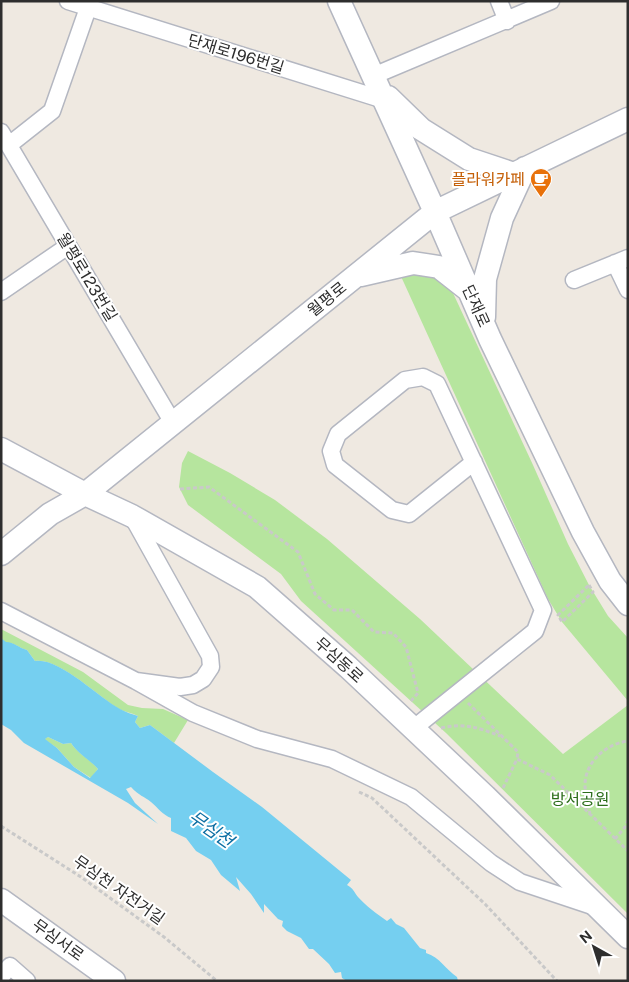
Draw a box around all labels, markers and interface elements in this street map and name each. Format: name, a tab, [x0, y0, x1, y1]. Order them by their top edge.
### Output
street label: 단재로196번길	[185, 30, 287, 78]
cafe icon: 플라워카페	[529, 167, 553, 198]
place label: 플라워카페	[451, 170, 525, 189]
street label: 월평로123번길	[53, 229, 121, 325]
street label: 월평로	[304, 278, 350, 320]
street label: 단재로	[458, 282, 494, 330]
street label: 무심동로	[311, 633, 367, 687]
park label: 방서공원	[551, 790, 609, 809]
water label: 무심천	[185, 806, 239, 853]
street label: 무심천 자전거길	[70, 852, 168, 928]
street label: 무심서로	[29, 915, 88, 965]
north arrow	[569, 922, 619, 972]
text: N	[577, 927, 595, 947]

